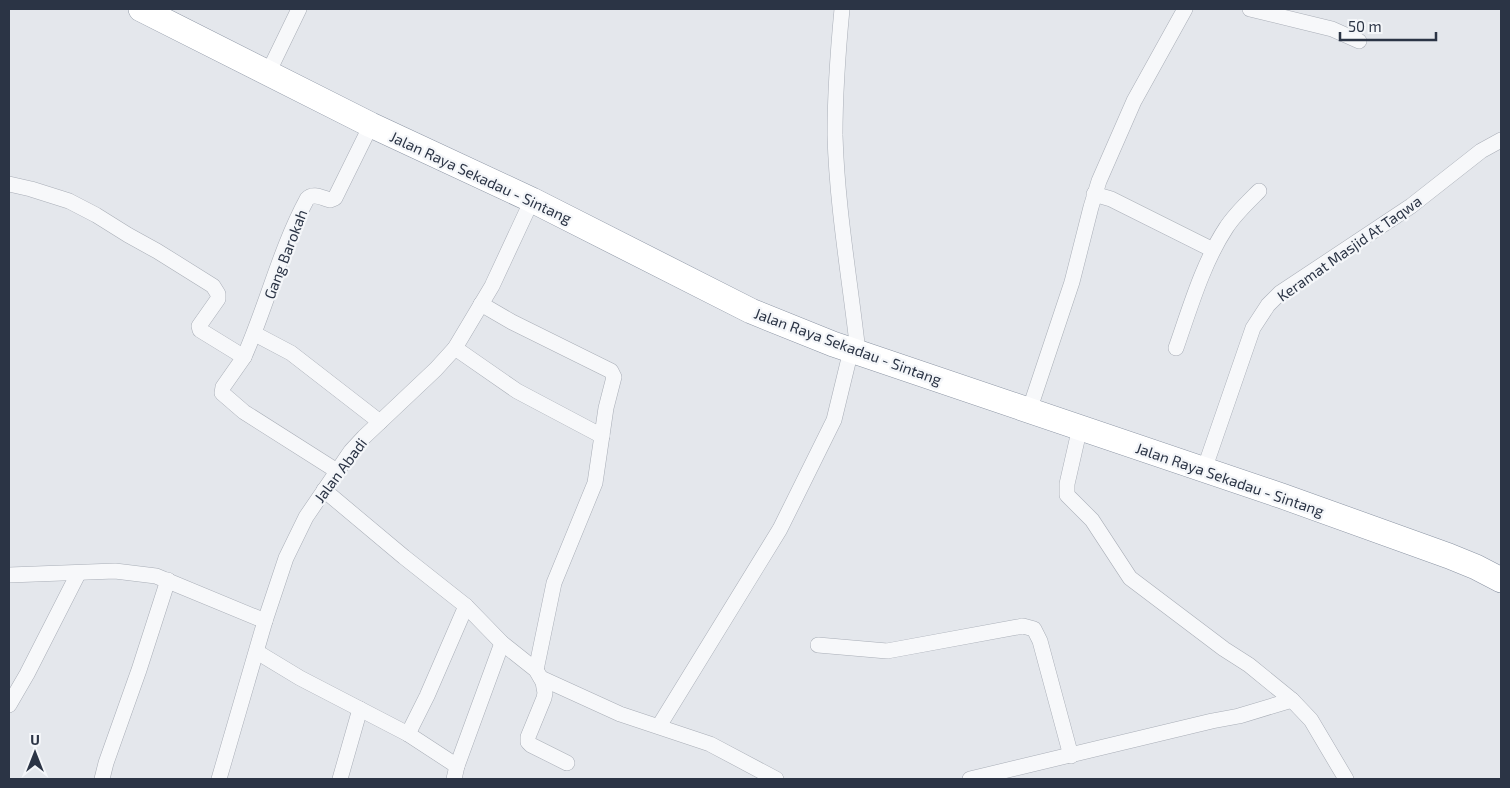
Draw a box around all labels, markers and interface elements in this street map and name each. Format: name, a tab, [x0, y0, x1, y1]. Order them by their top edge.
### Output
scale bar	[1340, 10, 1436, 42]
text: 50 m	[1348, 17, 1382, 35]
street label: Jalan Raya Sekadau - Sintang	[387, 127, 575, 227]
street label: Keramat Masjid At Taqwa	[1273, 191, 1425, 306]
street label: Gang Barokah	[260, 207, 310, 301]
street label: Jalan Raya Sekadau - Sintang	[752, 304, 945, 389]
street label: Jalan Abadi	[310, 434, 370, 506]
street label: Jalan Raya Sekadau - Sintang	[1133, 438, 1327, 520]
north arrow	[10, 728, 60, 778]
text: U	[30, 731, 40, 748]

